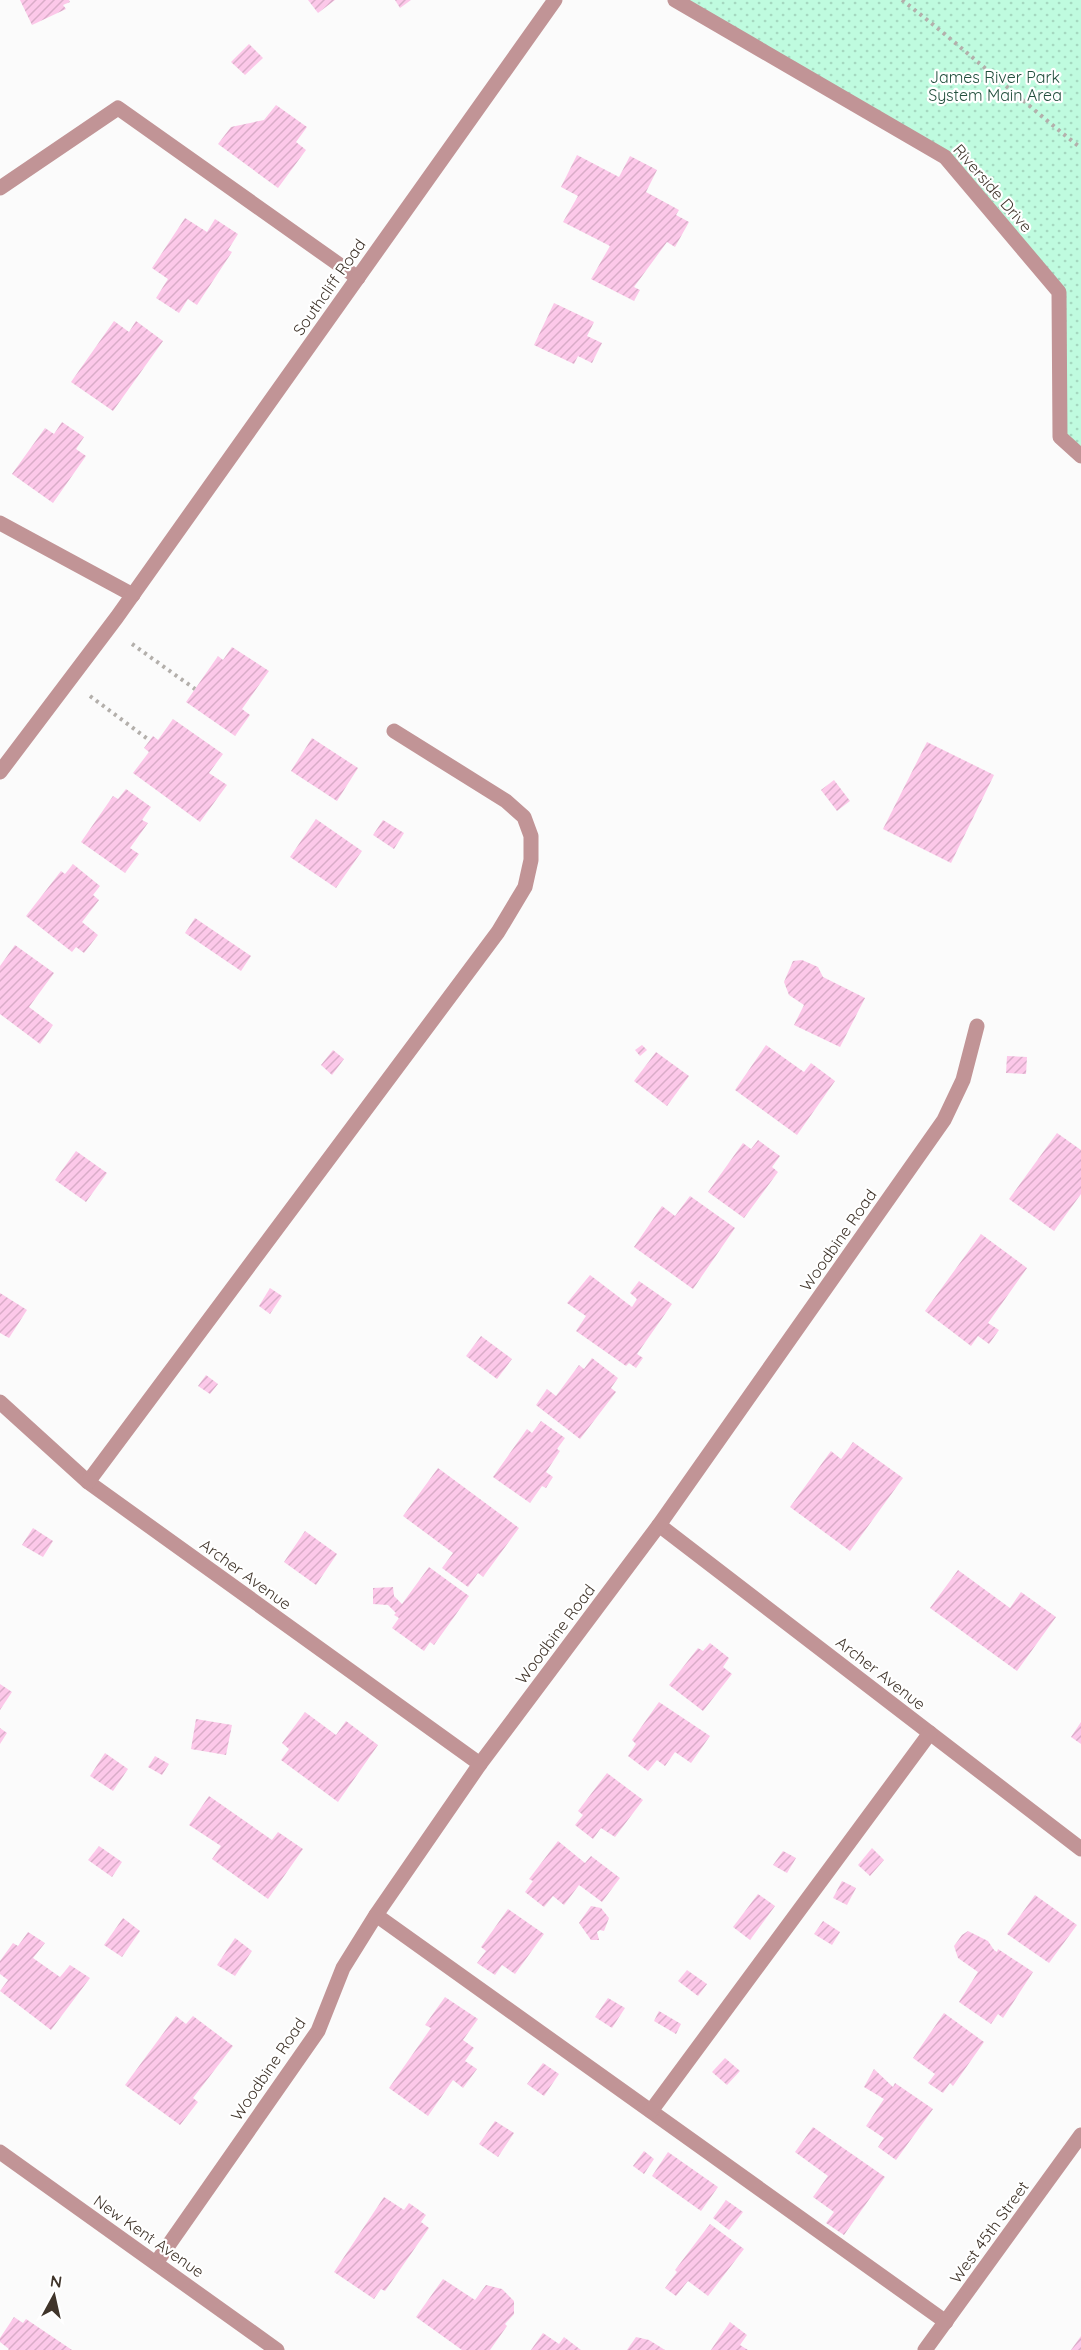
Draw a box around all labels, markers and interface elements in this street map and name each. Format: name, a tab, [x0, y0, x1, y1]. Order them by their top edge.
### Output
park label: James River Park System Main Area	[928, 67, 1062, 105]
street label: Riverside Drive	[949, 140, 1037, 236]
street label: Southcliff Road	[288, 235, 370, 339]
street label: Woodbine Road	[795, 1185, 881, 1295]
street label: Archer Avenue	[197, 1534, 295, 1614]
street label: Woodbine Road	[511, 1580, 599, 1688]
street label: Archer Avenue	[832, 1632, 930, 1714]
street label: Woodbine Road	[226, 2014, 310, 2124]
street label: West 45th Street	[945, 2177, 1033, 2287]
street label: New Kent Avenue	[90, 2190, 208, 2282]
north arrow	[24, 2266, 84, 2326]
text: N	[49, 2270, 63, 2292]

